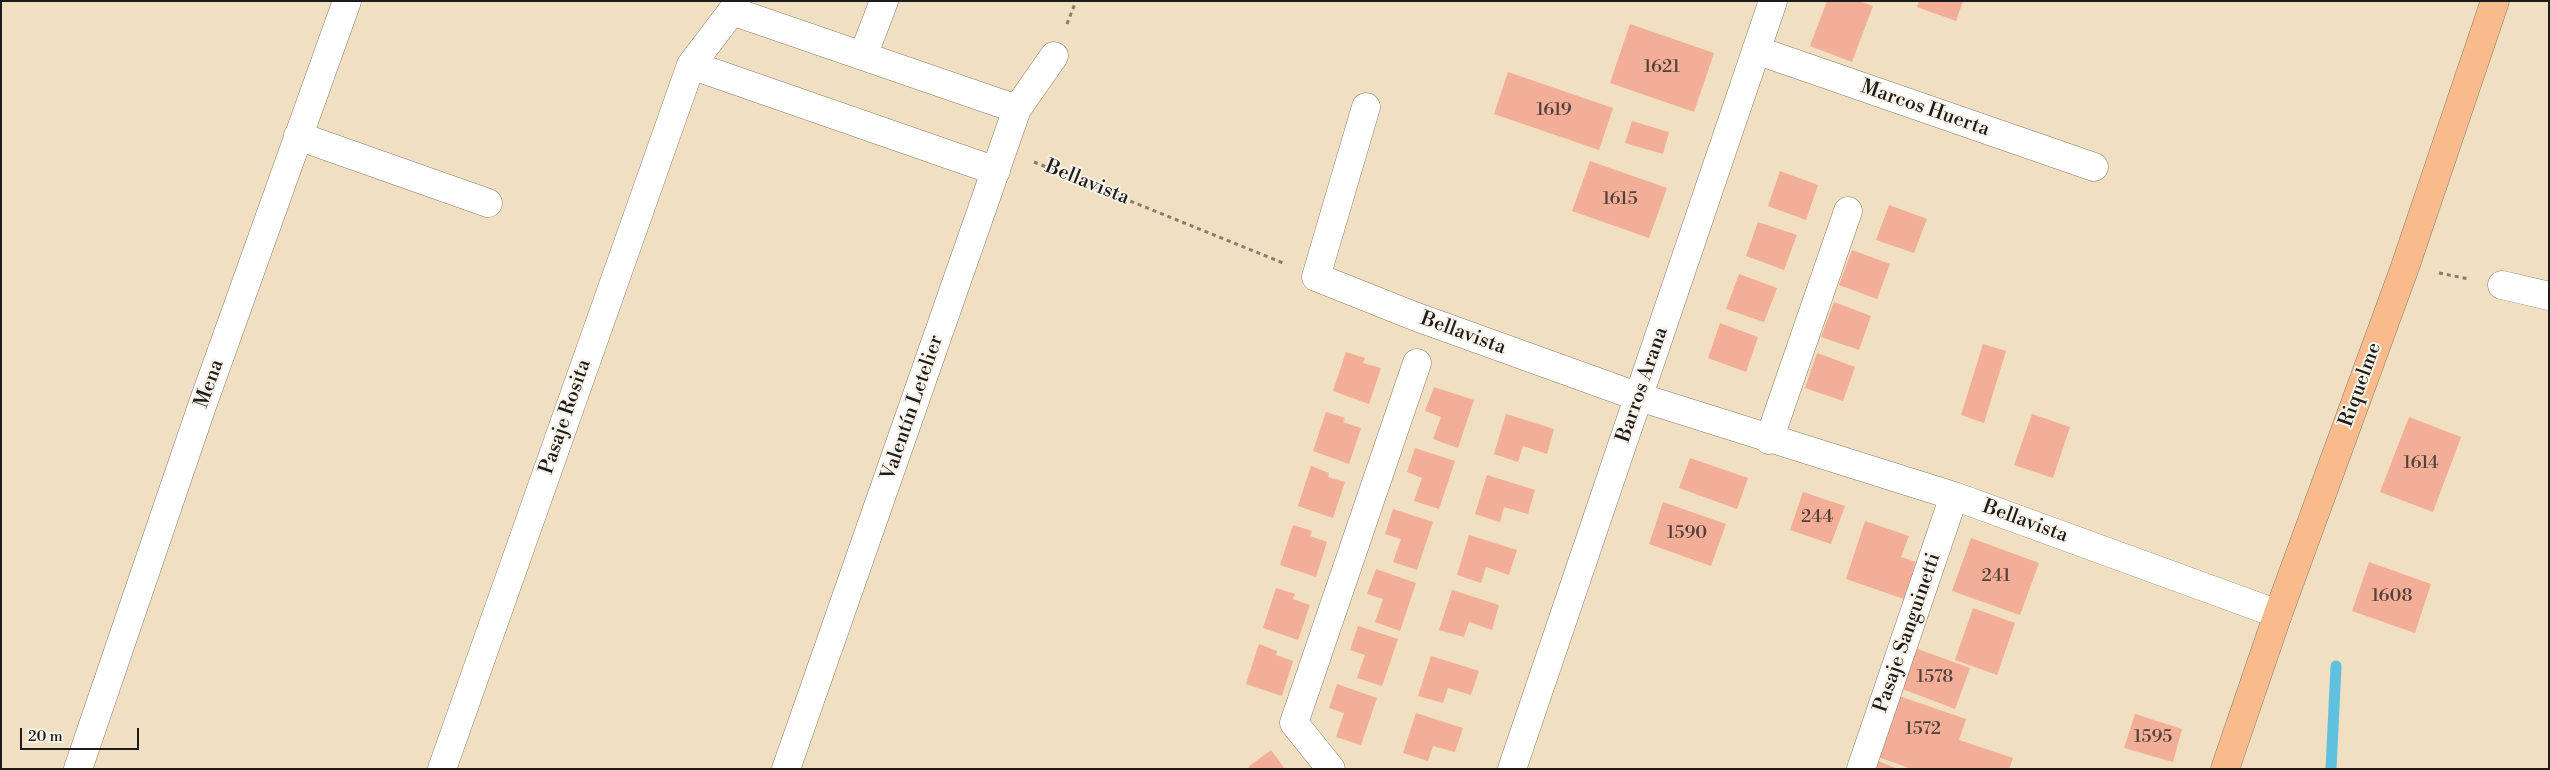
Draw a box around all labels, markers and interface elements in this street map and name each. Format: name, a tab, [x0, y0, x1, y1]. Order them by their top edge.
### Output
house number: 1621	[1644, 57, 1680, 79]
street label: Marcos Huerta	[1857, 76, 1993, 142]
house number: 1619	[1536, 100, 1572, 122]
street label: Bellavista	[1041, 155, 1133, 211]
house number: 1615	[1602, 189, 1638, 211]
street label: Bellavista	[1417, 308, 1509, 360]
street label: Barros Arana	[1612, 324, 1674, 446]
street label: Valentín Letelier	[877, 332, 949, 484]
street label: Riquelme	[2335, 340, 2387, 430]
street label: Mena	[190, 356, 230, 412]
street label: Pasaje Rosita	[535, 356, 597, 478]
house number: 1614	[2403, 453, 2439, 475]
street label: Bellavista	[1979, 496, 2071, 548]
house number: 244	[1801, 507, 1833, 529]
house number: 1590	[1667, 523, 1707, 545]
street label: Pasaje Sanguinetti	[1869, 550, 1947, 716]
house number: 241	[1982, 566, 2010, 588]
house number: 1608	[2372, 586, 2412, 608]
house number: 1578	[1917, 667, 1953, 689]
scale bar	[22, 718, 141, 750]
house number: 1572	[1905, 719, 1941, 741]
text: 20 m	[28, 727, 63, 746]
house number: 1595	[2134, 727, 2172, 749]

